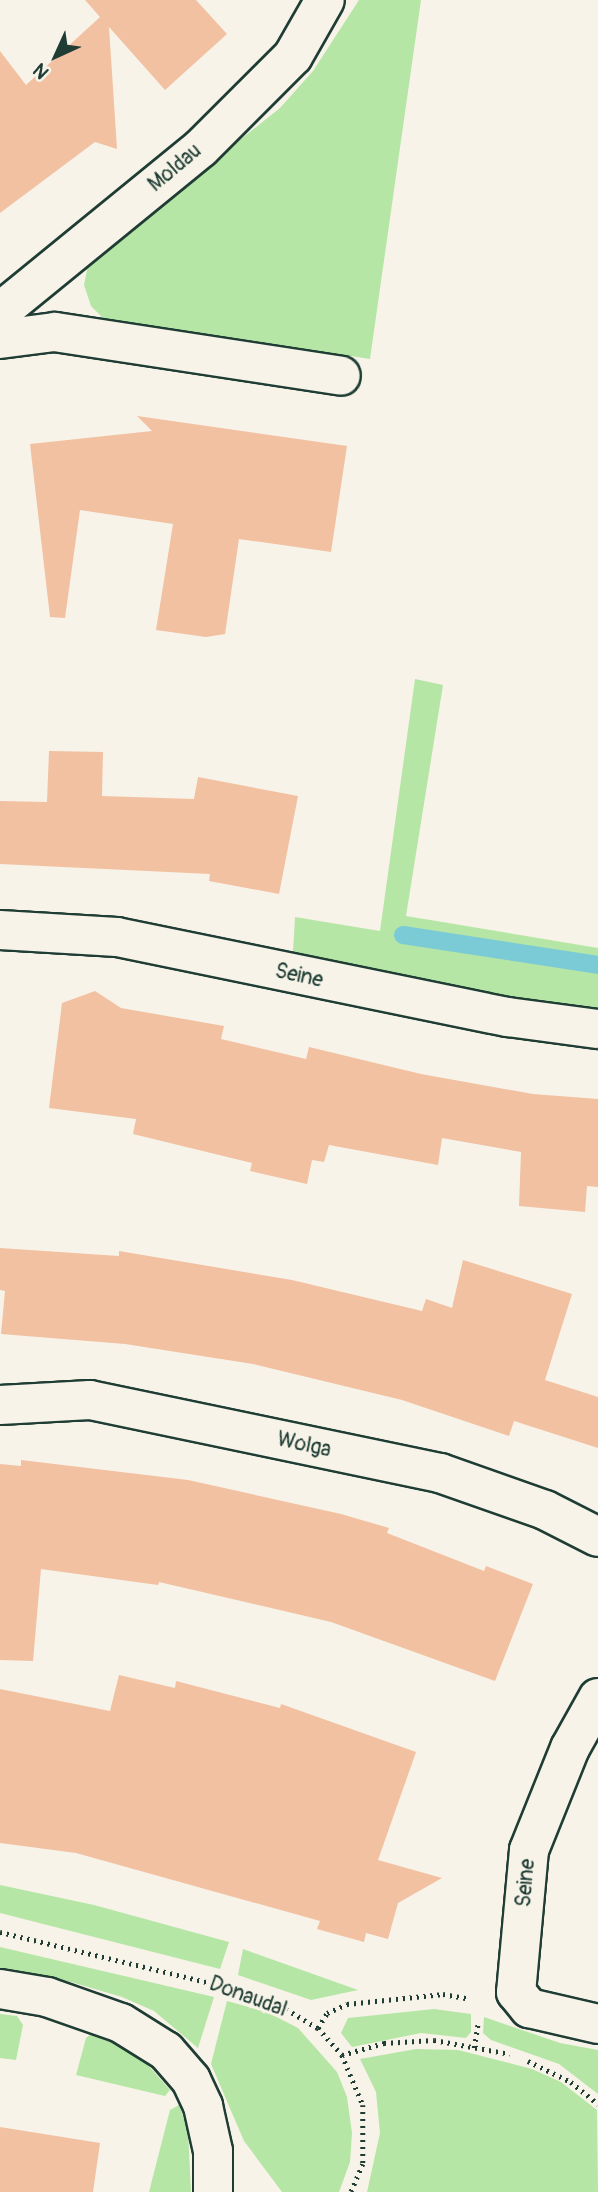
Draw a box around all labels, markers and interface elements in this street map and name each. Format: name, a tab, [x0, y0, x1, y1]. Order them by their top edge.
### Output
north arrow	[21, 21, 91, 91]
text: N	[28, 58, 54, 84]
street label: Moldau	[143, 139, 207, 197]
street label: Seine	[273, 959, 325, 993]
street label: Wolga	[275, 1427, 333, 1463]
street label: Seine	[511, 1858, 541, 1908]
street label: Donaudal	[206, 1971, 290, 2023]

